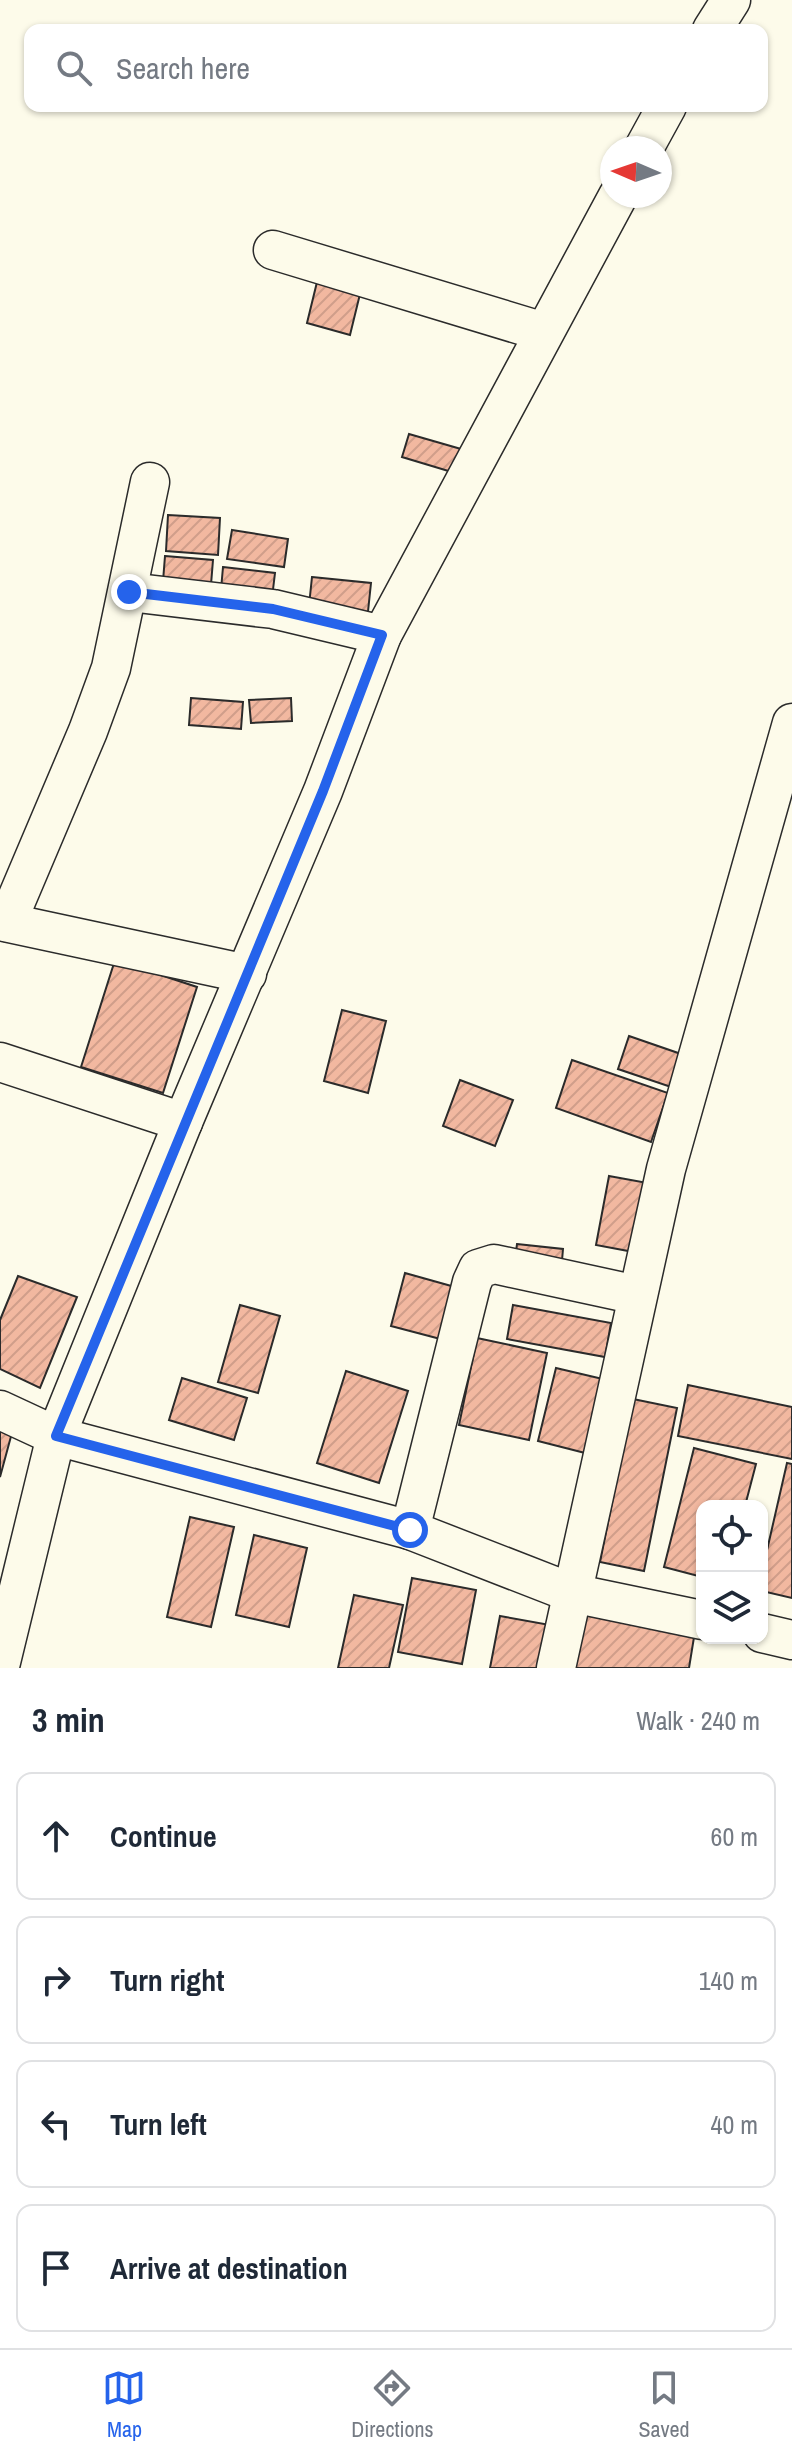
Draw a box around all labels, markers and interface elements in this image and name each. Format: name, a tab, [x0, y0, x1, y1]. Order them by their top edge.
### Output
search box	[24, 24, 768, 112]
icon: search	[52, 46, 96, 90]
text: Search here	[116, 48, 250, 88]
north arrow	[600, 136, 672, 208]
route end	[111, 574, 147, 610]
map controls	[696, 1500, 768, 1644]
button: locate	[696, 1500, 768, 1572]
route start	[392, 1512, 428, 1548]
button: layers	[696, 1572, 768, 1644]
text: 3 min	[32, 1697, 105, 1743]
text: Walk · 240 m	[636, 1703, 760, 1738]
icon: ahead	[34, 1814, 78, 1858]
text: Continue	[110, 1816, 217, 1856]
text: 60 m	[711, 1819, 758, 1854]
icon: right	[34, 1958, 78, 2002]
text: Turn right	[110, 1960, 224, 2000]
text: 140 m	[699, 1963, 758, 1998]
icon: left	[34, 2102, 78, 2146]
text: Turn left	[110, 2104, 207, 2144]
text: 40 m	[711, 2107, 758, 2142]
icon: arrive	[34, 2246, 78, 2290]
text: Arrive at destination	[110, 2248, 348, 2288]
tab: Map	[102, 2366, 146, 2444]
tab: Directions	[351, 2366, 434, 2444]
tab: Saved	[638, 2366, 690, 2444]

